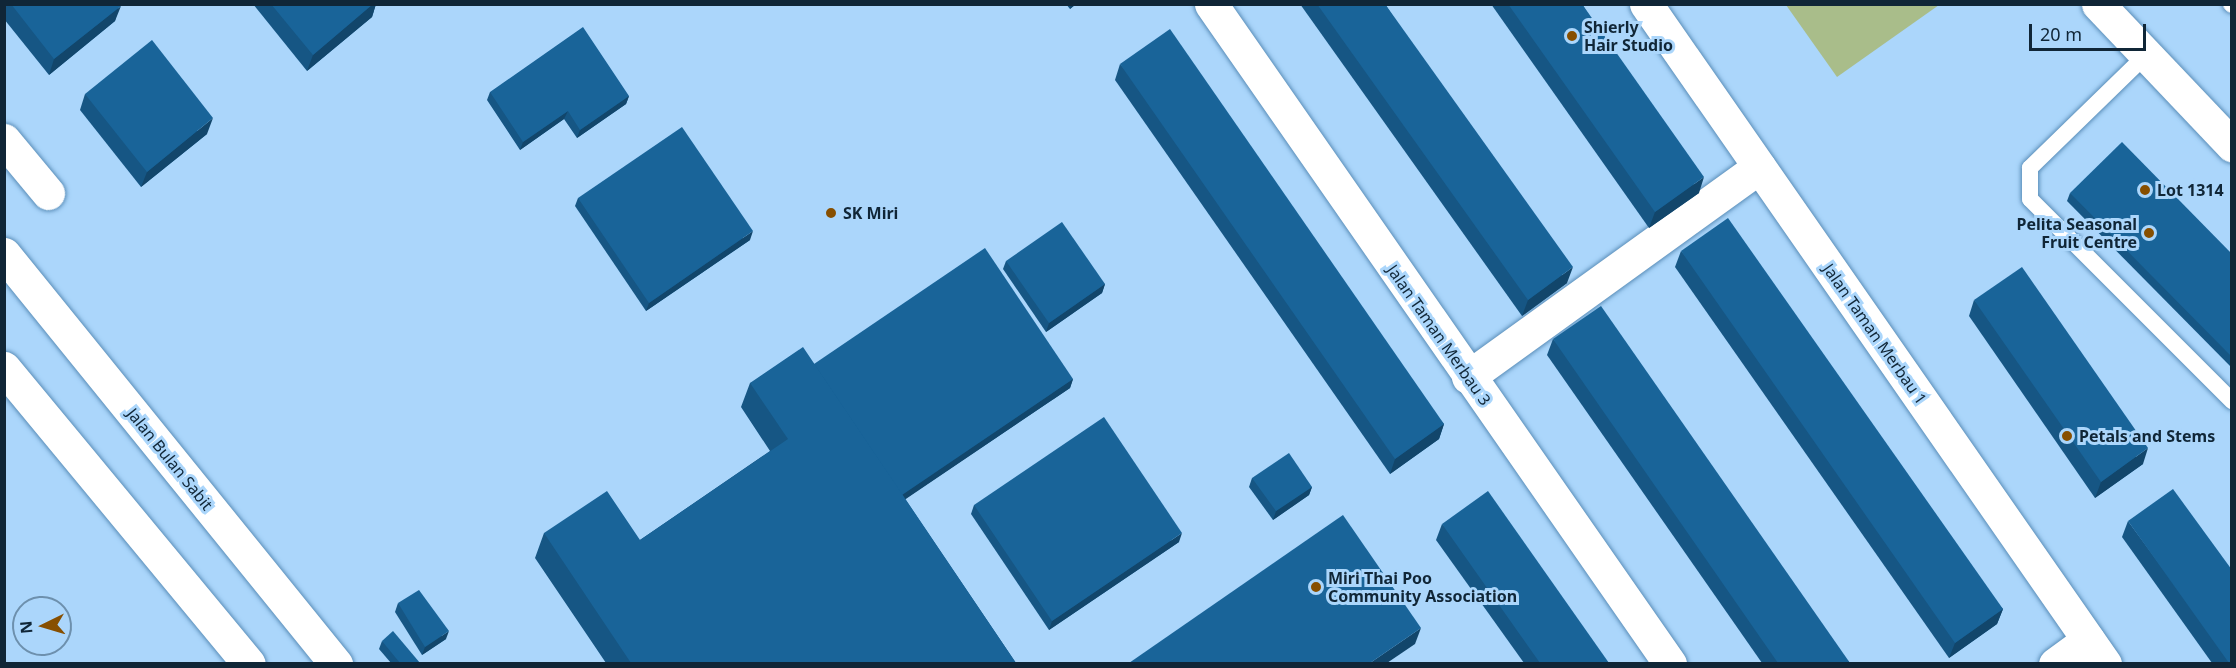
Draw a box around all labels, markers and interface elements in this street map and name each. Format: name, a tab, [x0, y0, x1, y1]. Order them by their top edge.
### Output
scale bar	[2032, 12, 2149, 50]
place label: Shierly Hair Studio	[1584, 17, 1673, 55]
text: 20 m	[2040, 22, 2082, 46]
marker: Shierly Hair Studio	[1565, 29, 1579, 43]
place label: Lot 1314	[2157, 180, 2224, 200]
marker: Lot 1314	[2138, 183, 2152, 197]
place label: SK Miri	[843, 203, 898, 223]
marker: SK Miri	[824, 206, 838, 220]
place label: Pelita Seasonal Fruit Centre	[2017, 214, 2137, 252]
marker: Pelita Seasonal Fruit Centre	[2142, 226, 2156, 240]
street label: Jalan Taman Merbau 1	[1819, 260, 1931, 408]
street label: Jalan Taman Merbau 3	[1383, 261, 1495, 409]
street label: Jalan Bulan Sabit	[123, 404, 217, 514]
place label: Petals and Stems	[2079, 426, 2215, 446]
marker: Petals and Stems	[2060, 429, 2074, 443]
place label: Miri Thai Poo Community Association	[1328, 568, 1517, 606]
marker: Miri Thai Poo Community Association	[1309, 580, 1323, 594]
north arrow	[12, 596, 72, 656]
text: N	[15, 620, 38, 635]

